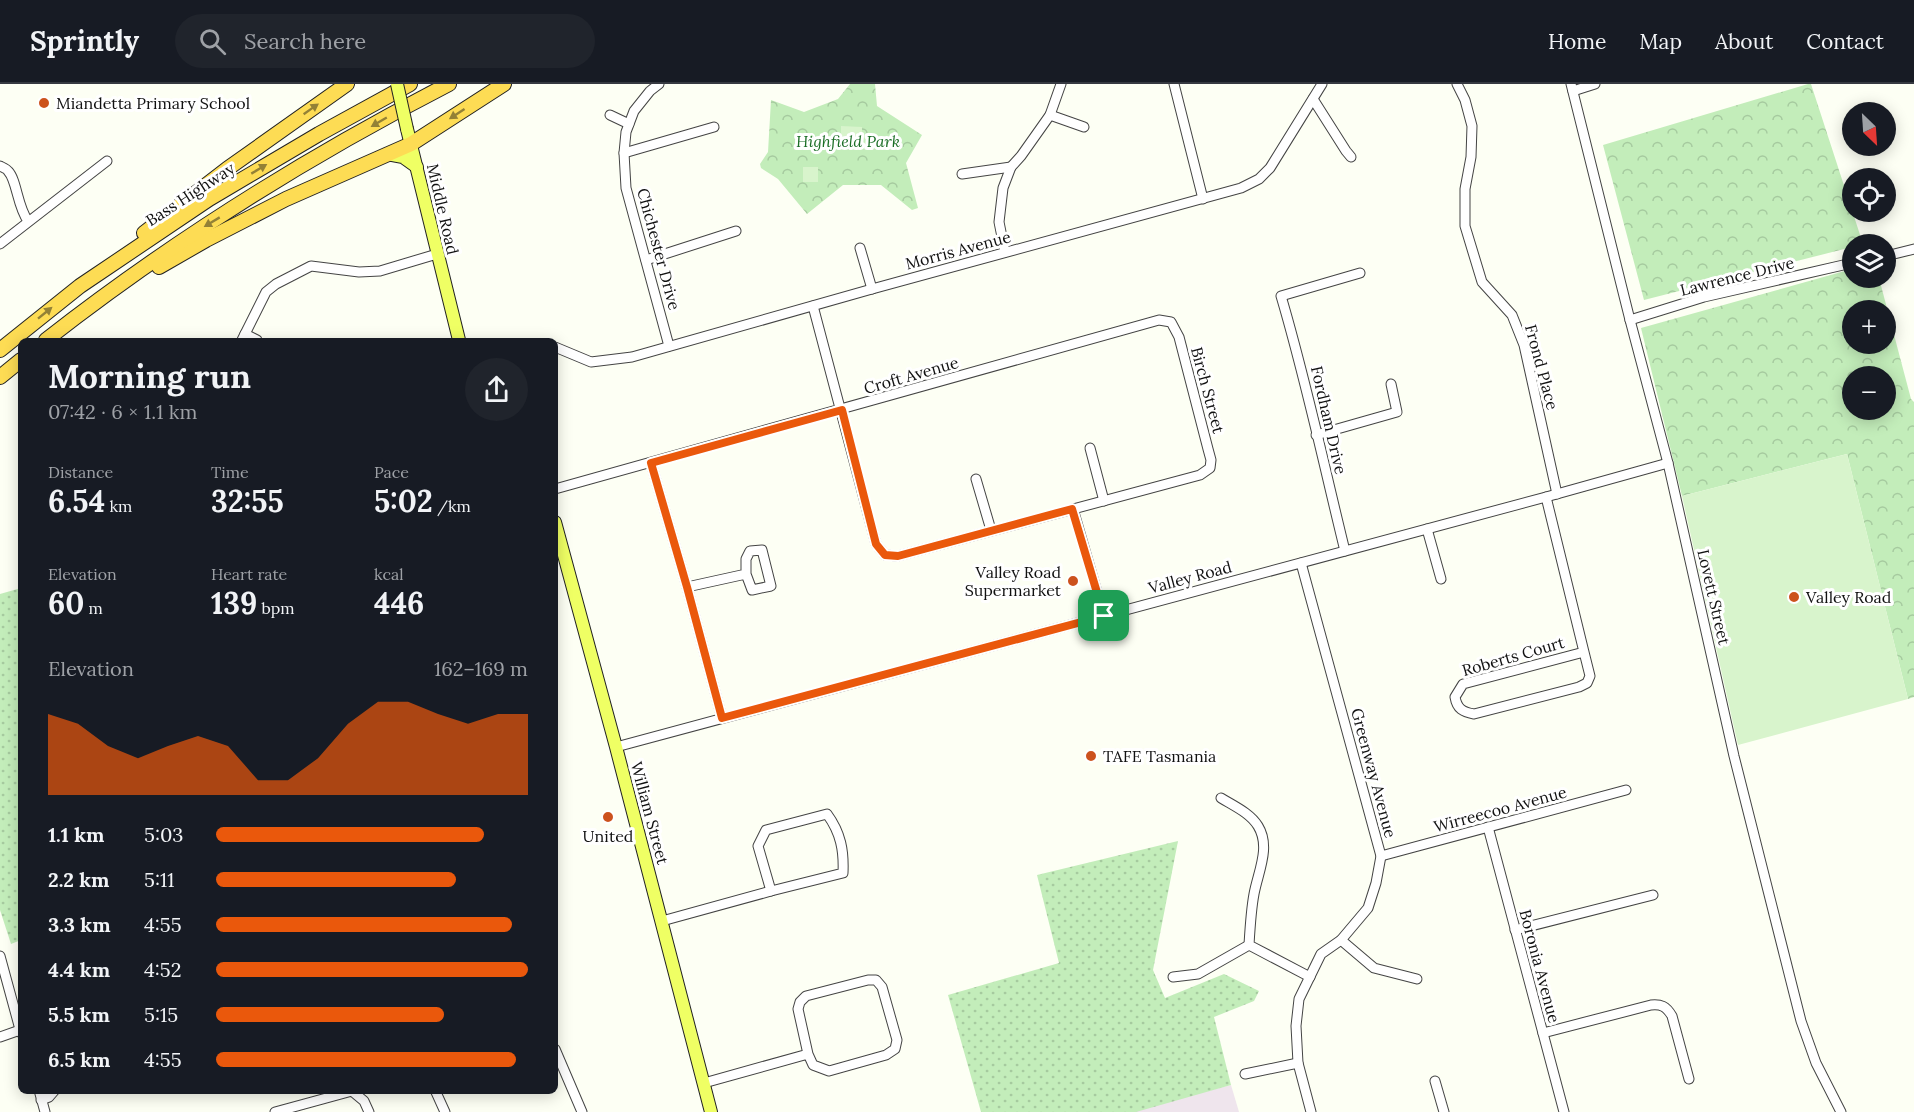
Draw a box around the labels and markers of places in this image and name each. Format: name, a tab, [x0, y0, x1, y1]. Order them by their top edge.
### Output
place label: Miandetta Primary School	[56, 93, 250, 113]
marker: Miandetta Primary School	[37, 96, 51, 110]
place label: Valley Road Supermarket	[965, 562, 1062, 600]
marker: Valley Road Supermarket	[1066, 574, 1080, 588]
place label: Valley Road	[1805, 587, 1892, 607]
pin	[1078, 590, 1129, 641]
marker: Valley Road	[1787, 590, 1801, 604]
place label: TAFE Tasmania	[1103, 746, 1216, 766]
marker: TAFE Tasmania	[1084, 749, 1098, 763]
marker: United	[601, 810, 615, 824]
place label: United	[583, 826, 634, 846]

